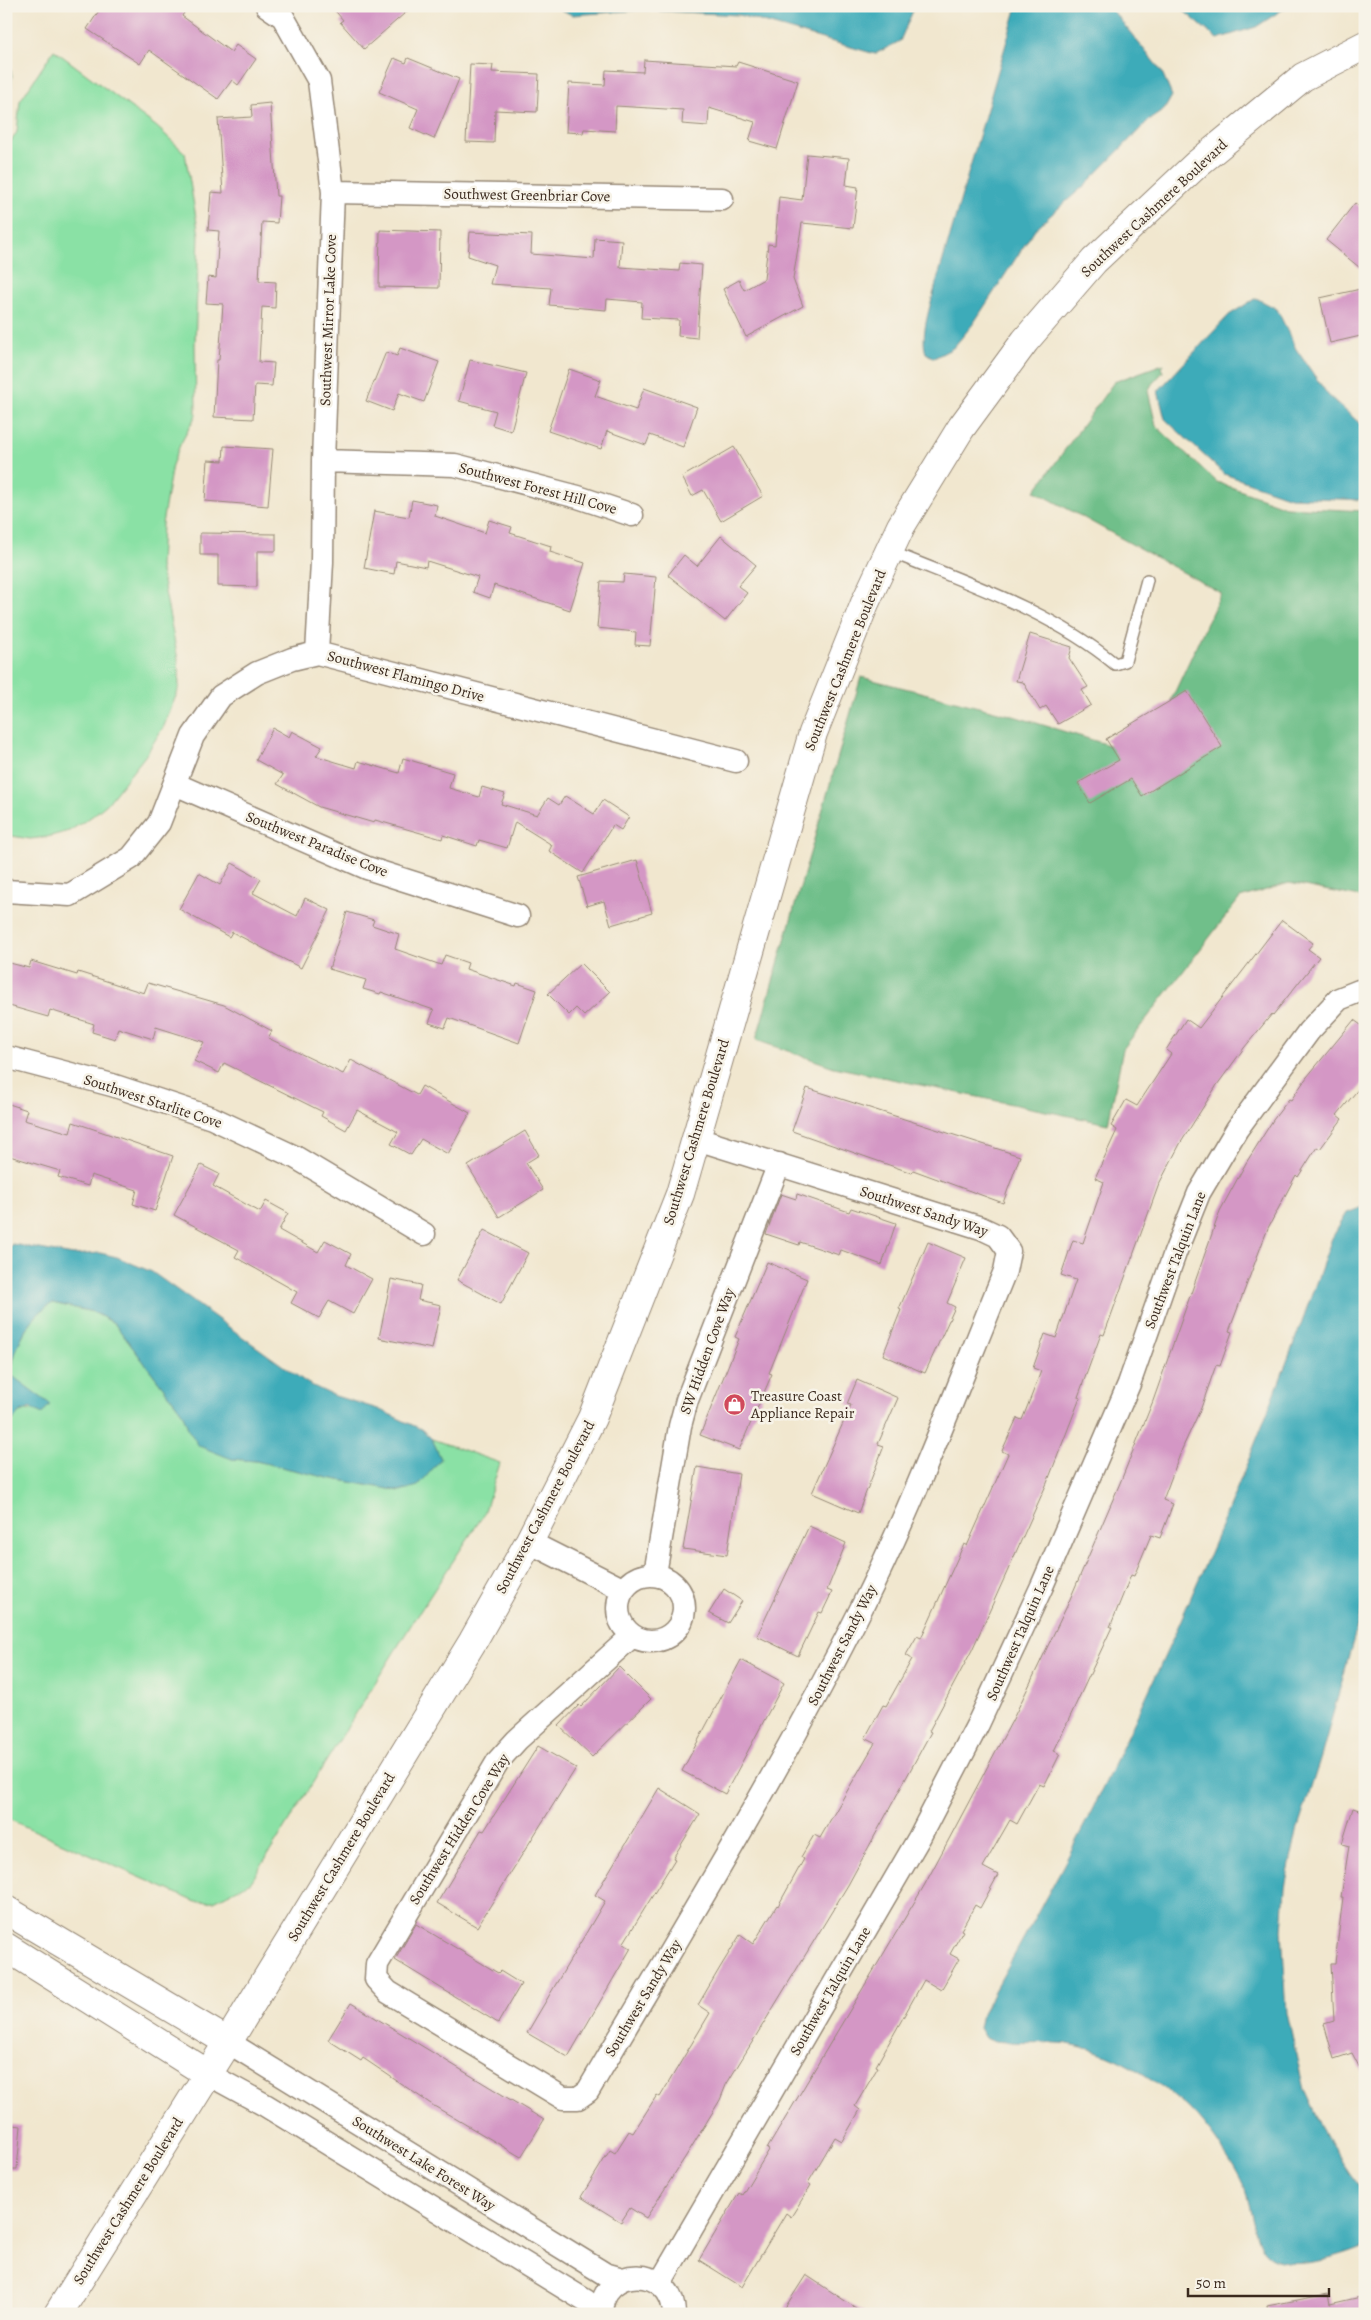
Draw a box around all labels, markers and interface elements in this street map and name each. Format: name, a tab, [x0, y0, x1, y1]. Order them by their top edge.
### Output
street label: Southwest Cashmere Boulevard	[1076, 134, 1232, 281]
street label: Southwest Greenbriar Cove	[444, 184, 611, 206]
street label: Southwest Mirror Lake Cove	[315, 233, 341, 406]
street label: Southwest Forest Hill Cove	[457, 457, 619, 519]
street label: Southwest Cashmere Boulevard	[799, 566, 891, 754]
street label: Southwest Flamingo Drive	[325, 645, 487, 707]
street label: Southwest Paradise Cove	[243, 806, 391, 882]
street label: Southwest Cashmere Boulevard	[658, 1036, 734, 1228]
street label: Southwest Starlite Cove	[81, 1069, 225, 1133]
street label: Southwest Sandy Way	[857, 1181, 991, 1241]
street label: Southwest Talquin Lane	[1140, 1188, 1211, 1332]
street label: SW Hidden Cove Way	[675, 1285, 739, 1417]
place label: Treasure Coast Appliance Repair	[750, 1386, 855, 1423]
shop icon: Treasure Coast Appliance Repair	[723, 1393, 747, 1417]
street label: Southwest Cashmere Boulevard	[491, 1416, 600, 1597]
street label: Southwest Talquin Lane	[981, 1562, 1059, 1704]
street label: Southwest Sandy Way	[803, 1581, 881, 1709]
street label: Southwest Hidden Cove Way	[404, 1749, 514, 1908]
street label: Southwest Cashmere Boulevard	[283, 1768, 400, 1945]
street label: Southwest Talquin Lane	[785, 1923, 875, 2059]
street label: Southwest Sandy Way	[600, 1935, 686, 2060]
street label: Southwest Lake Forest Way	[349, 2111, 500, 2215]
street label: Southwest Cashmere Boulevard	[68, 2113, 188, 2288]
scale bar	[1188, 2265, 1330, 2297]
text: 50 m	[1196, 2273, 1226, 2293]

